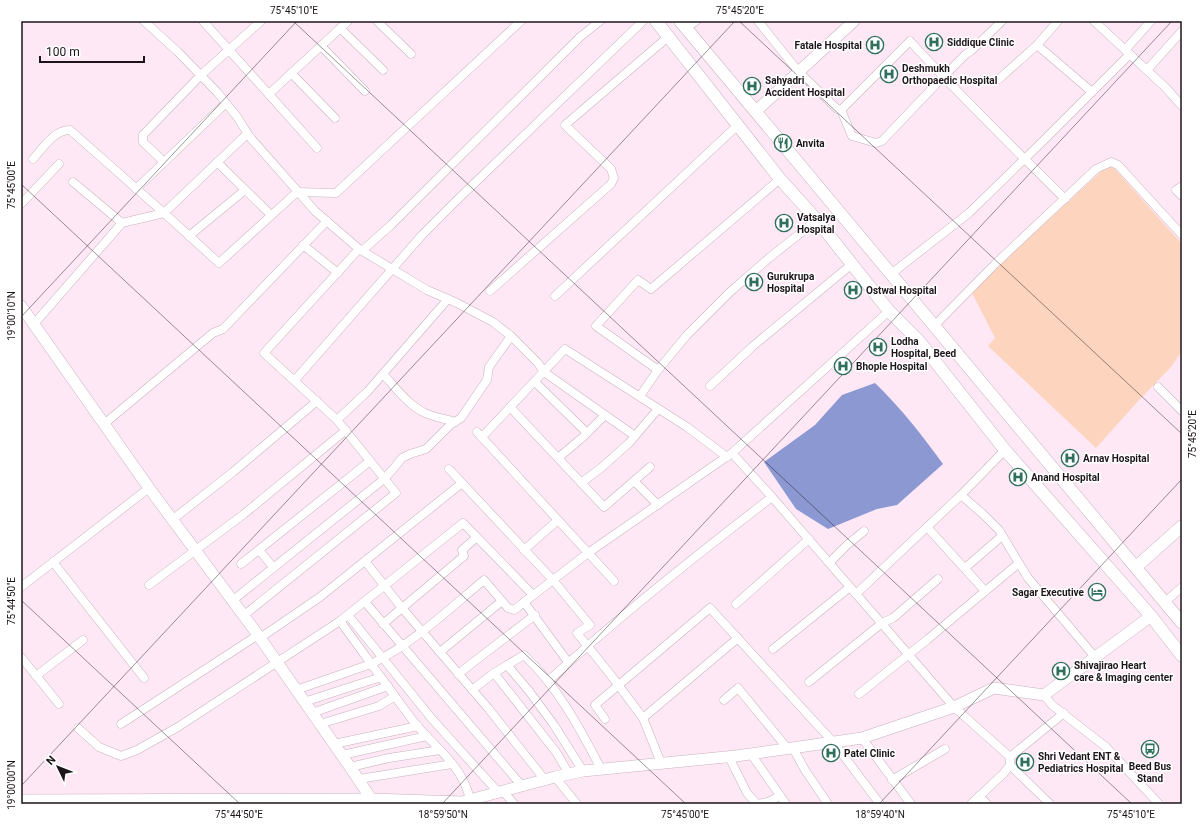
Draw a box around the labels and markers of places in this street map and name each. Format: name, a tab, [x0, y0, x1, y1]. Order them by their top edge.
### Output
hospital icon: Siddique Clinic	[924, 32, 944, 52]
hospital icon: Fatale Hospital	[865, 35, 885, 55]
place label: Siddique Clinic	[947, 37, 1014, 48]
place label: Fatale Hospital	[795, 40, 862, 51]
place label: Deshmukh Orthopaedic Hospital	[902, 63, 998, 86]
hospital icon: Deshmukh Orthopaedic Hospital	[879, 64, 899, 84]
place label: Sahyadri Accident Hospital	[765, 75, 845, 98]
hospital icon: Sahyadri Accident Hospital	[742, 76, 762, 96]
restaurant icon: Anvita	[773, 133, 793, 153]
place label: Anvita	[796, 138, 825, 149]
place label: Vatsalya Hospital	[797, 212, 836, 235]
hospital icon: Vatsalya Hospital	[774, 213, 794, 233]
place label: Gurukrupa Hospital	[767, 271, 815, 294]
hospital icon: Gurukrupa Hospital	[744, 272, 764, 292]
hospital icon: Ostwal Hospital	[843, 280, 863, 300]
place label: Ostwal Hospital	[866, 285, 937, 296]
place label: Lodha Hospital, Beed	[891, 336, 957, 360]
hospital icon: Lodha Hospital, Beed	[868, 337, 888, 357]
hospital icon: Bhople Hospital	[833, 356, 853, 376]
place label: Bhople Hospital	[856, 361, 928, 372]
hospital icon: Arnav Hospital	[1060, 448, 1080, 468]
place label: Arnav Hospital	[1083, 453, 1150, 464]
hospital icon: Anand Hospital	[1008, 467, 1028, 487]
place label: Anand Hospital	[1031, 472, 1100, 483]
hotel icon: Sagar Executive	[1087, 582, 1107, 602]
place label: Sagar Executive	[1012, 587, 1085, 598]
place label: Shivajirao Heart care & Imaging center	[1074, 660, 1173, 683]
hospital icon: Shivajirao Heart care & Imaging center	[1051, 661, 1071, 681]
bus stop icon: Beed Bus Stand	[1140, 739, 1160, 759]
hospital icon: Patel Clinic	[821, 743, 841, 763]
place label: Patel Clinic	[844, 748, 895, 759]
place label: Shri Vedant ENT & Pediatrics Hospital	[1038, 751, 1124, 774]
hospital icon: Shri Vedant ENT & Pediatrics Hospital	[1015, 752, 1035, 772]
place label: Beed Bus Stand	[1129, 761, 1171, 784]

